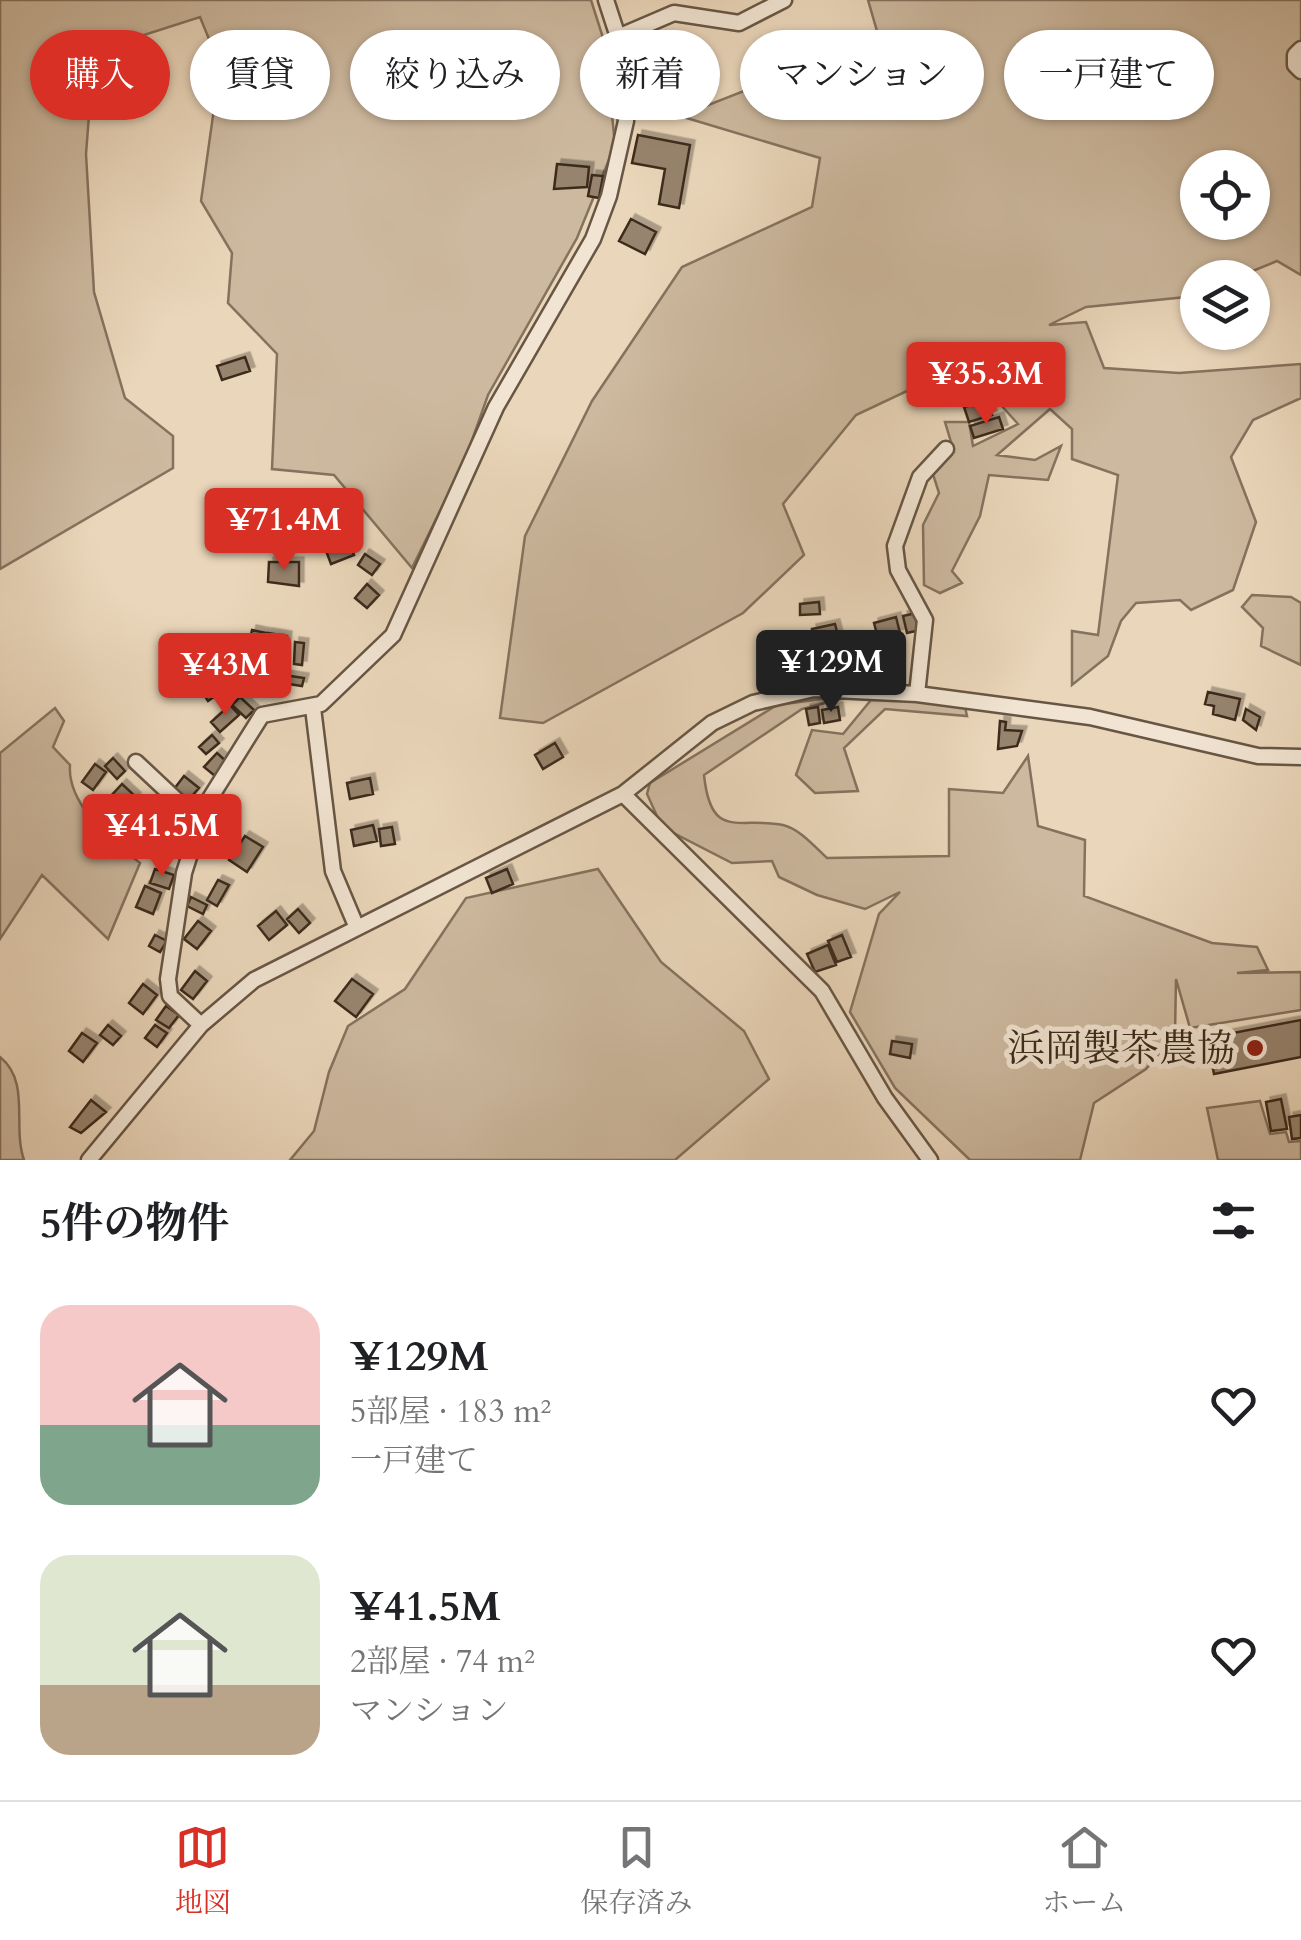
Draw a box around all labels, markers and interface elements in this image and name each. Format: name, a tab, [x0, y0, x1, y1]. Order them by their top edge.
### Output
chip: 購入	[30, 30, 170, 120]
chip: 賃貸	[190, 30, 330, 120]
chip: 絞り込み	[350, 30, 560, 120]
chip: 新着	[580, 30, 720, 120]
chip: マンション	[740, 30, 984, 120]
chip: 一戸建て	[1004, 30, 1214, 120]
map controls	[1180, 150, 1270, 350]
button: locate	[1180, 150, 1270, 240]
button: layers	[1180, 260, 1270, 350]
pin: ¥35.3M	[905, 342, 1067, 427]
text: ¥35.3M	[928, 352, 1044, 396]
pin: ¥71.4M	[203, 488, 365, 573]
text: ¥71.4M	[226, 498, 342, 542]
pin: ¥129M	[761, 630, 901, 715]
pin: ¥43M	[166, 633, 284, 718]
text: ¥129M	[778, 640, 884, 684]
text: ¥43M	[180, 643, 270, 687]
pin: ¥41.5M	[81, 794, 243, 879]
text: ¥41.5M	[104, 804, 220, 848]
place label: 浜岡製茶農協	[1007, 1023, 1235, 1075]
marker: 浜岡製茶農協	[1244, 1037, 1266, 1059]
icon: filters	[1206, 1193, 1261, 1248]
text: 5件の物件	[40, 1195, 230, 1252]
text: ¥129M	[350, 1328, 489, 1385]
icon: home	[120, 1345, 240, 1465]
icon: heart	[1206, 1378, 1261, 1433]
text: 5部屋 · 183 m²	[350, 1390, 551, 1434]
text: 一戸建て	[350, 1439, 478, 1483]
text: ¥41.5M	[350, 1578, 501, 1635]
icon: home	[120, 1595, 240, 1715]
icon: heart	[1206, 1628, 1261, 1683]
text: 2部屋 · 74 m²	[350, 1640, 535, 1684]
text: マンション	[350, 1689, 509, 1733]
tab: 地図	[175, 1820, 231, 1922]
tab: 保存済み	[580, 1820, 692, 1922]
tab: ホーム	[1042, 1820, 1126, 1922]

